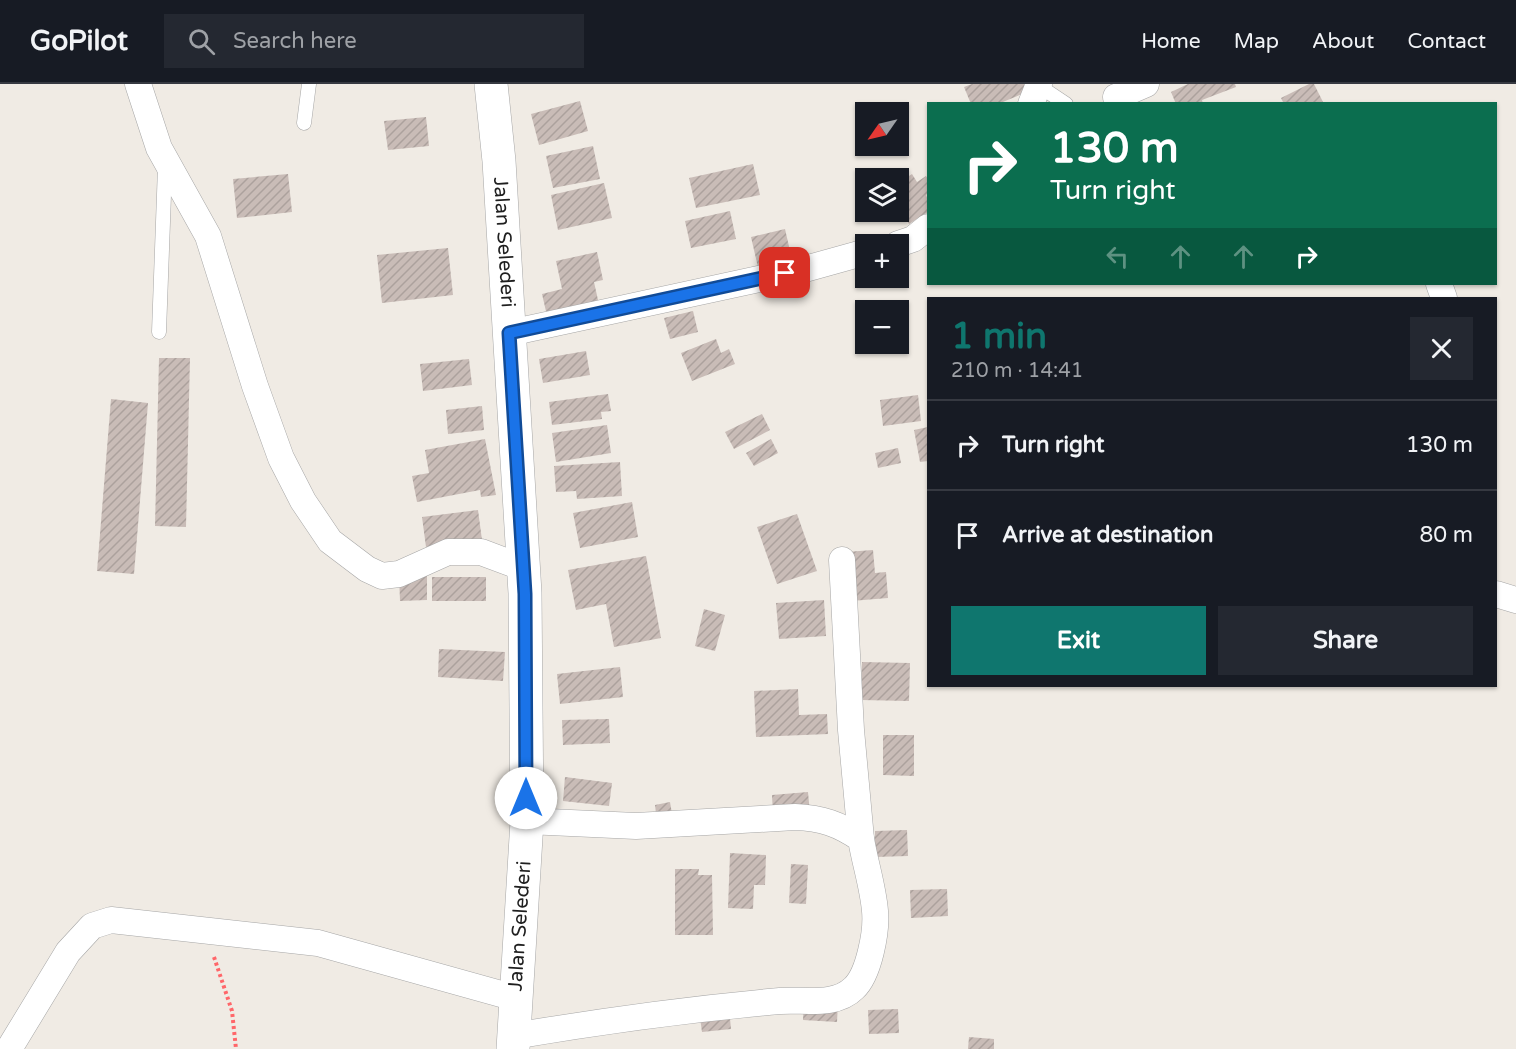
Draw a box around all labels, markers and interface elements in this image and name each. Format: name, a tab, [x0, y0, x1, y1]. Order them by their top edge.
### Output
search box	[164, 14, 584, 68]
text: GoPilot	[30, 24, 128, 58]
icon: search	[185, 25, 218, 58]
text: Search here	[233, 28, 357, 54]
text: Home	[1141, 29, 1201, 54]
text: Map	[1234, 29, 1279, 54]
text: About	[1312, 29, 1374, 54]
text: Contact	[1407, 29, 1486, 54]
north arrow	[855, 102, 909, 156]
map controls	[855, 102, 909, 354]
text: 130 m	[1050, 123, 1179, 174]
icon: right	[951, 126, 1029, 204]
button: layers	[855, 168, 909, 222]
text: Turn right	[1050, 174, 1176, 207]
street label: Jalan Selederi	[488, 176, 520, 308]
button: +	[855, 234, 909, 288]
icon: left	[1101, 240, 1134, 273]
icon: ahead	[1164, 240, 1197, 273]
icon: ahead	[1227, 240, 1260, 273]
icon: right	[1290, 240, 1323, 273]
pin	[759, 247, 810, 298]
icon: arrive	[768, 256, 801, 289]
button: −	[855, 300, 909, 354]
text: 1 min	[951, 315, 1047, 358]
button: close	[1410, 317, 1473, 380]
text: 210 m · 14:41	[951, 359, 1083, 383]
icon: right	[951, 429, 984, 462]
text: Turn right	[1002, 432, 1104, 458]
text: 130 m	[1406, 432, 1473, 458]
icon: arrive	[951, 519, 984, 552]
text: Arrive at destination	[1002, 522, 1213, 548]
text: 80 m	[1419, 522, 1473, 548]
button: Exit	[951, 606, 1206, 675]
button: Share	[1218, 606, 1473, 675]
position arrow	[494, 766, 558, 830]
street label: Jalan Selederi	[503, 860, 537, 992]

